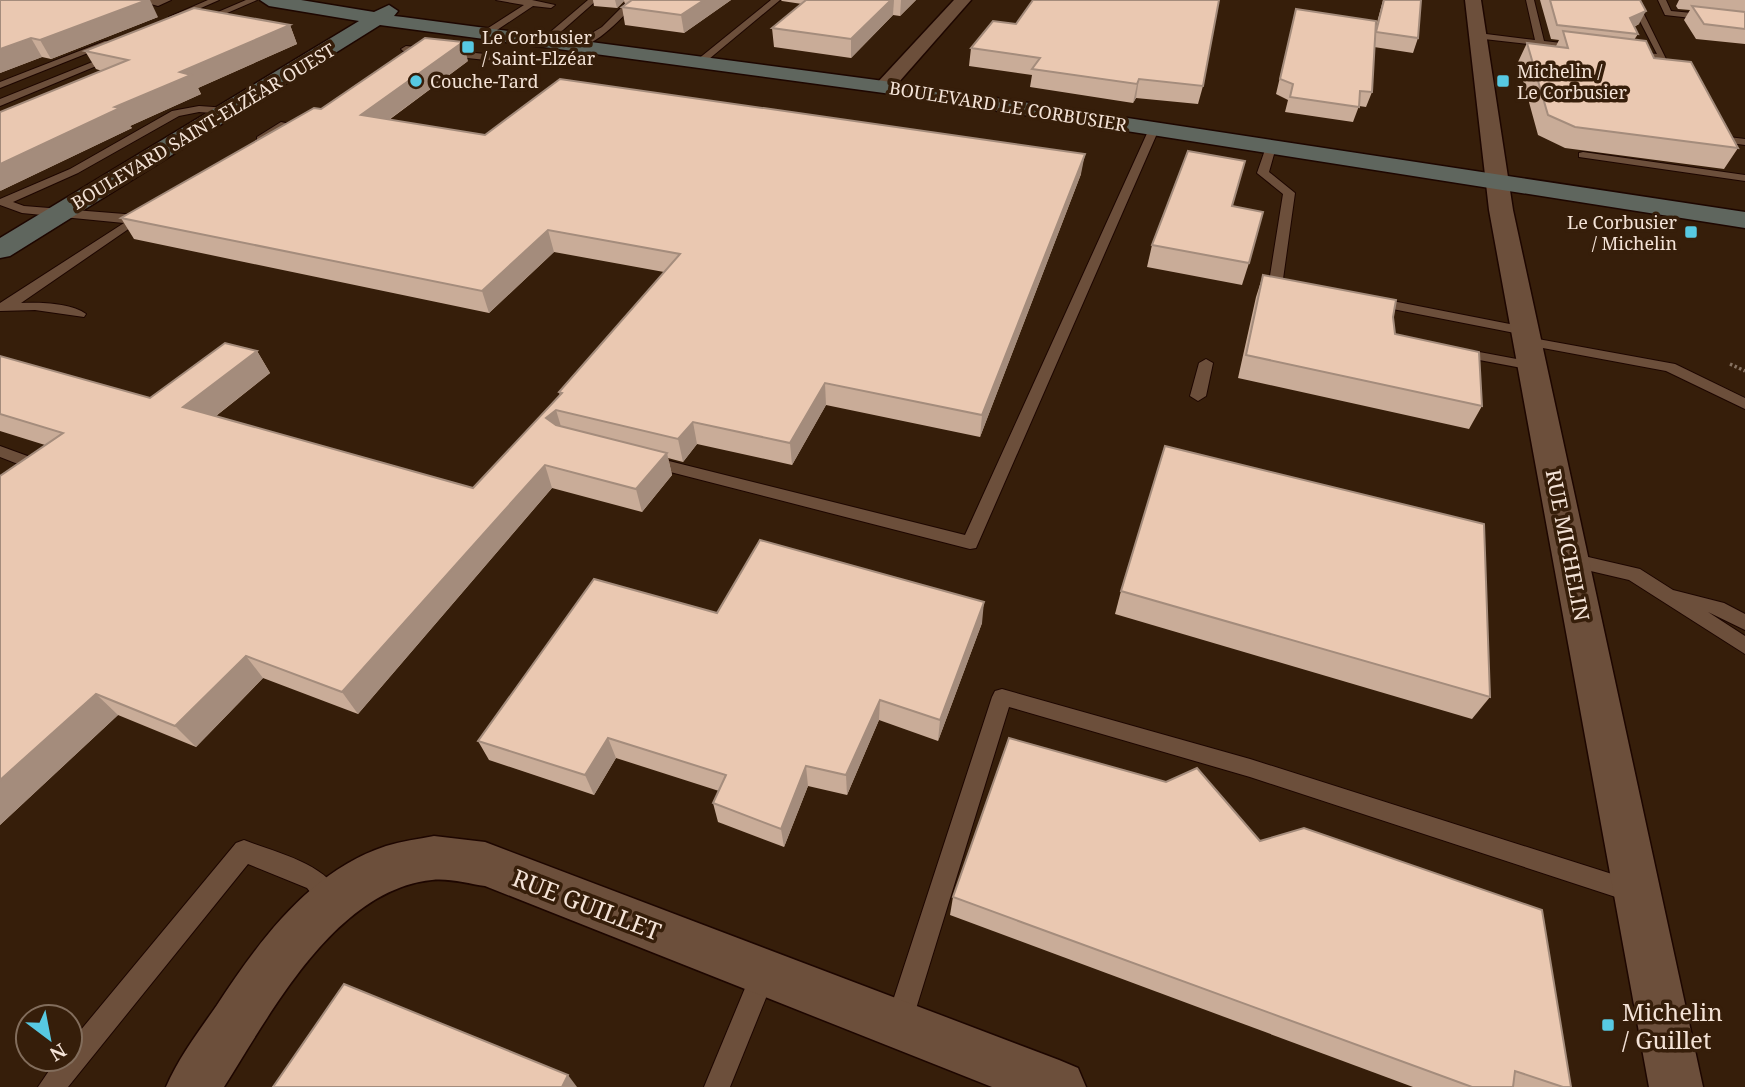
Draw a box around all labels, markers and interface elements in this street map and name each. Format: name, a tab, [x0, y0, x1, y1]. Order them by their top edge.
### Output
place label: Le Corbusier / Saint-Elzéar	[482, 25, 596, 70]
street label: BOULEVARD SAINT-ELZÉAR OUEST	[67, 38, 339, 214]
marker: Le Corbusier / Saint-Elzéar	[460, 39, 476, 55]
place label: Michelin / Le Corbusier	[1517, 59, 1627, 104]
place label: Couche-Tard	[430, 69, 539, 93]
marker: Couche-Tard	[408, 73, 424, 89]
marker: Michelin / Le Corbusier	[1495, 73, 1511, 89]
street label: BOULEVARD LE CORBUSIER	[887, 75, 1129, 137]
place label: Le Corbusier / Michelin	[1567, 210, 1678, 255]
marker: Le Corbusier / Michelin	[1683, 224, 1699, 240]
street label: RUE MICHELIN	[1540, 467, 1596, 623]
street label: RUE GUILLET	[508, 861, 666, 948]
place label: Michelin / Guillet	[1622, 995, 1723, 1056]
north arrow	[14, 1003, 84, 1073]
marker: Michelin / Guillet	[1600, 1017, 1616, 1033]
text: N	[45, 1037, 71, 1067]

